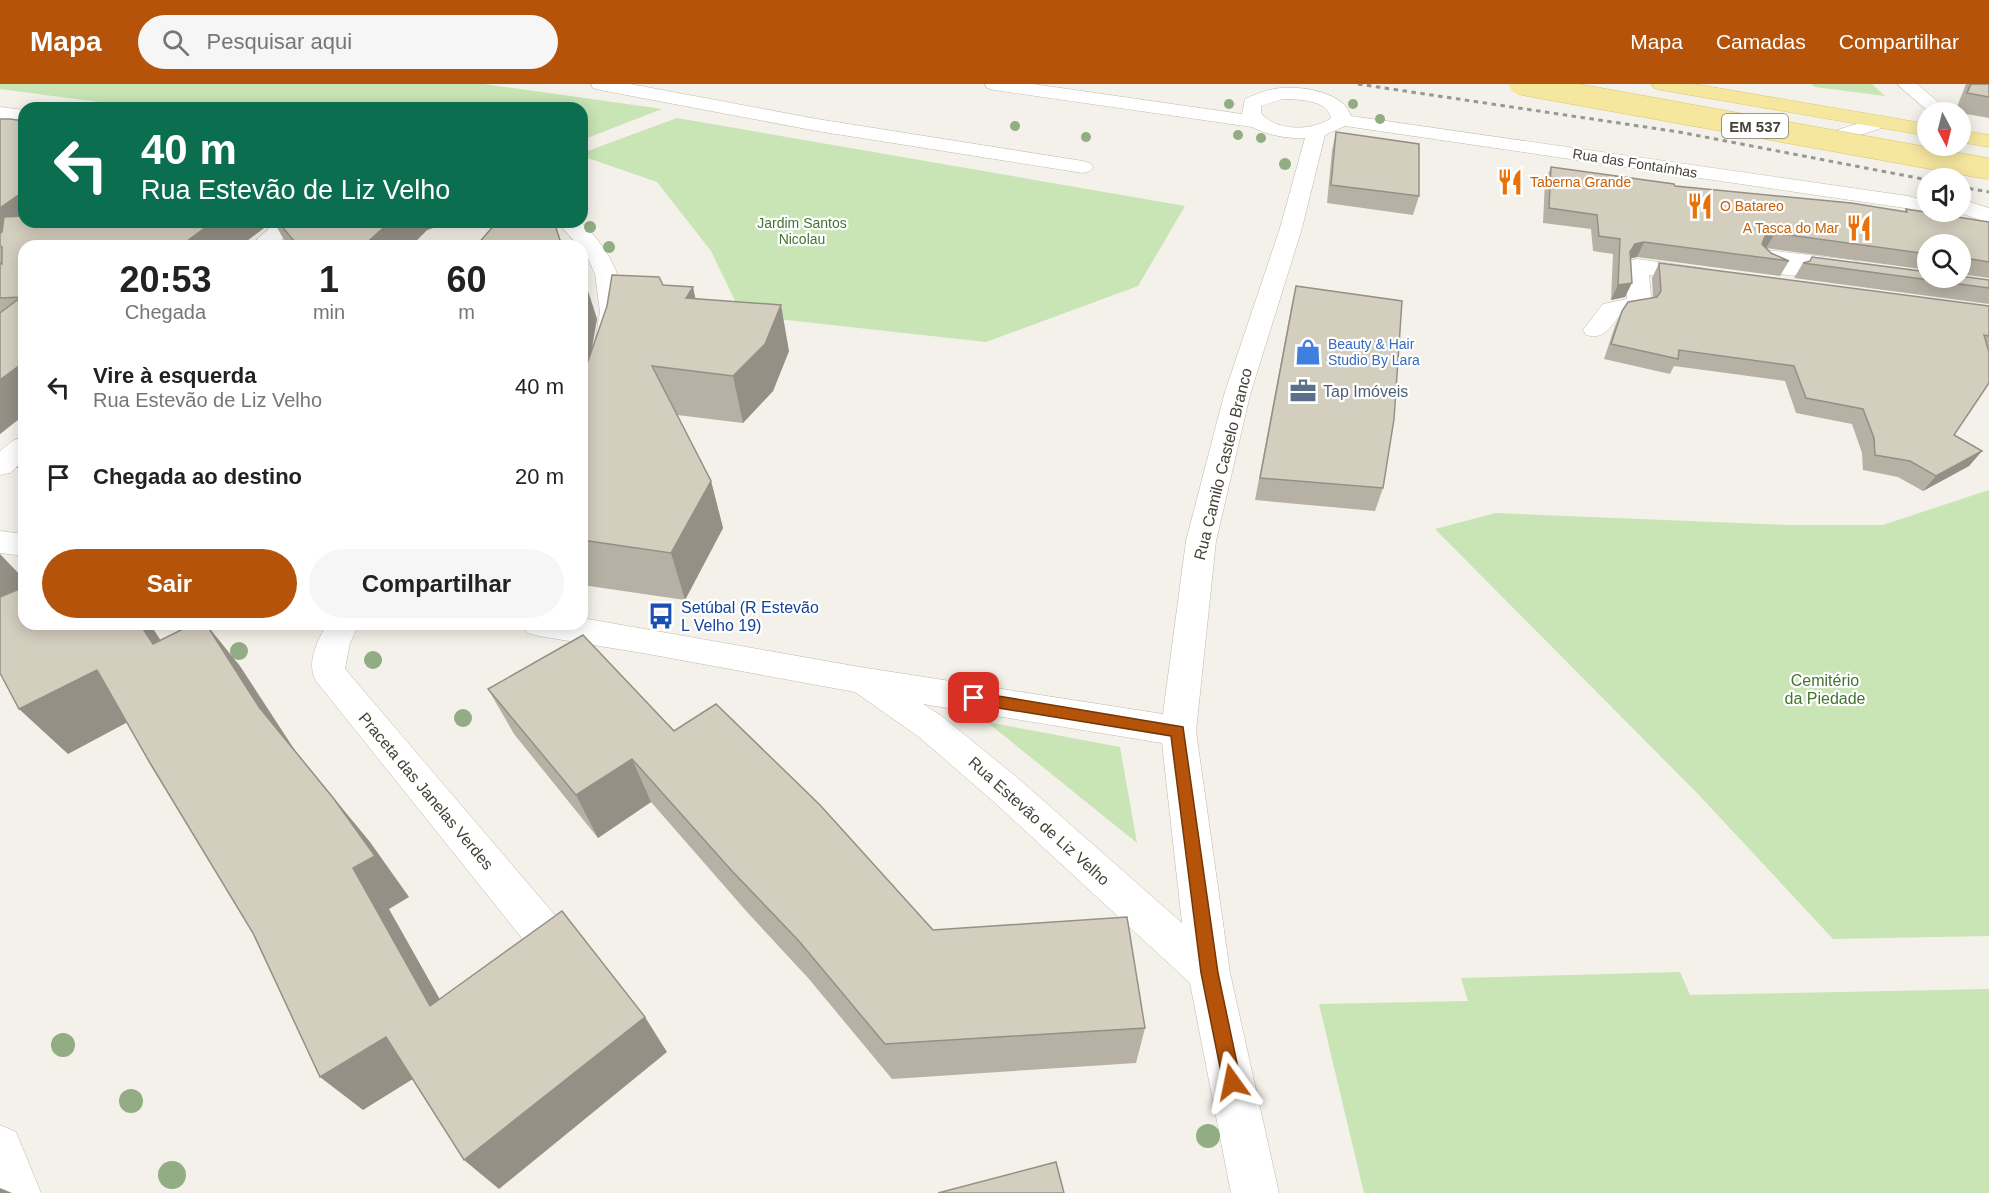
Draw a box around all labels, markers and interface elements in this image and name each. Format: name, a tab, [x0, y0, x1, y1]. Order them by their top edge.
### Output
search box	[138, 15, 558, 69]
text: Mapa	[30, 26, 102, 57]
icon: search	[159, 26, 192, 59]
text: Pesquisar aqui	[207, 29, 352, 54]
text: Mapa	[1630, 30, 1683, 53]
text: Camadas	[1716, 30, 1806, 53]
text: Compartilhar	[1839, 30, 1959, 53]
north arrow	[1917, 102, 1971, 156]
map controls	[1917, 102, 1971, 288]
road number: EM 537	[1722, 114, 1788, 138]
icon: left	[42, 126, 120, 204]
text: 40 m	[141, 126, 237, 173]
street label: Rua das Fontaínhas	[1571, 145, 1699, 181]
restaurant icon: Taberna Grande	[1495, 167, 1525, 197]
button: sound	[1917, 168, 1971, 222]
place label: Taberna Grande	[1530, 174, 1631, 190]
text: Rua Estevão de Liz Velho	[141, 175, 450, 205]
restaurant icon: O Batareo	[1685, 191, 1715, 221]
place label: O Batareo	[1720, 198, 1784, 214]
restaurant icon: A Tasca do Mar	[1844, 213, 1874, 243]
park label: Jardim Santos Nicolau	[757, 215, 847, 247]
place label: A Tasca do Mar	[1743, 220, 1839, 236]
button: search	[1917, 234, 1971, 288]
text: 20:53	[119, 259, 211, 300]
text: 1	[319, 259, 339, 300]
text: 60	[447, 259, 487, 300]
text: Chegada	[125, 301, 206, 323]
text: min	[313, 301, 345, 323]
text: m	[458, 301, 475, 323]
place label: Beauty & Hair Studio By Lara	[1328, 336, 1420, 368]
shop icon: Beauty & Hair Studio By Lara	[1293, 337, 1323, 367]
text: Vire à esquerda	[93, 363, 256, 388]
street label: Rua Camilo Castelo Branco	[1191, 366, 1255, 562]
icon: left	[42, 371, 75, 404]
text: 40 m	[515, 374, 564, 399]
office icon: Tap Imóveis	[1288, 376, 1318, 406]
place label: Tap Imóveis	[1323, 383, 1408, 400]
text: Rua Estevão de Liz Velho	[93, 389, 322, 411]
icon: arrive	[42, 461, 75, 494]
text: Chegada ao destino	[93, 464, 302, 489]
text: 20 m	[515, 464, 564, 489]
button: Sair	[42, 549, 297, 618]
button: Compartilhar	[309, 549, 564, 618]
place label: Setúbal (R Estevão L Velho 19)	[681, 599, 819, 634]
bus stop icon: Setúbal (R Estevão L Velho 19)	[646, 601, 676, 631]
pin	[948, 672, 999, 723]
park label: Cemitério da Piedade	[1785, 672, 1866, 707]
icon: arrive	[957, 681, 990, 714]
street label: Praceta das Janelas Verdes	[355, 709, 497, 873]
street label: Rua Estevão de Liz Velho	[965, 753, 1113, 889]
position arrow	[1200, 1050, 1264, 1114]

